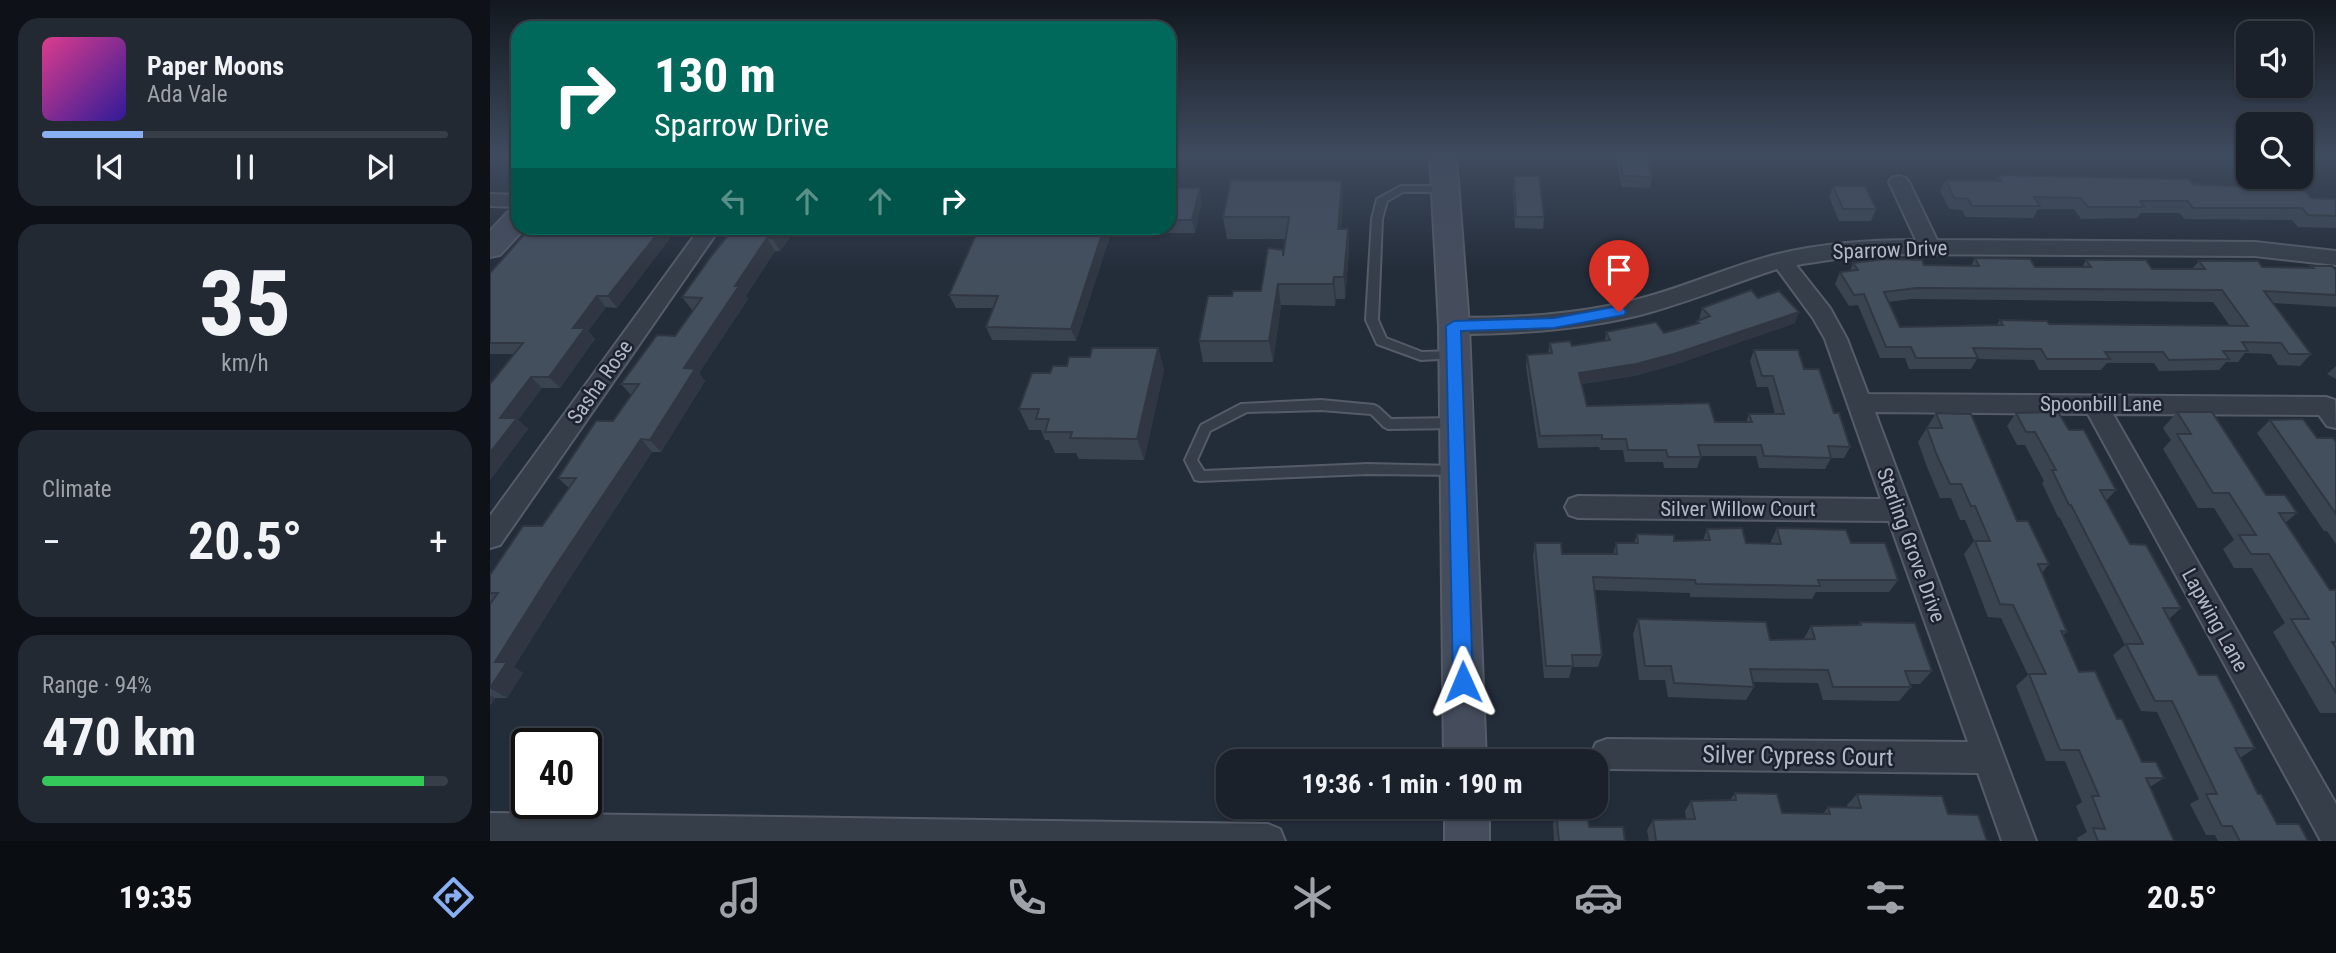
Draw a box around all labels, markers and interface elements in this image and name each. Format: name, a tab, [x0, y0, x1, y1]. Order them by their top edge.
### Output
map controls	[2236, 21, 2313, 189]
button: sound	[2236, 21, 2313, 98]
text: 130 m	[654, 47, 776, 104]
icon: right	[539, 49, 630, 140]
text: Paper Moons	[147, 51, 284, 81]
text: Ada Vale	[147, 81, 227, 108]
text: Sparrow Drive	[654, 106, 829, 144]
button: search	[2236, 112, 2313, 189]
icon: previous	[91, 148, 129, 186]
icon: pause	[226, 148, 264, 186]
icon: next	[361, 148, 399, 186]
icon: left	[715, 182, 753, 220]
icon: ahead	[788, 182, 826, 220]
icon: ahead	[861, 182, 899, 220]
icon: right	[934, 182, 972, 220]
street label: Sparrow Drive	[1832, 236, 1948, 264]
pin	[1589, 240, 1649, 312]
text: 35	[199, 251, 291, 357]
icon: arrive	[1600, 251, 1638, 289]
street label: Sasha Rose	[562, 335, 638, 428]
text: km/h	[221, 350, 269, 377]
street label: Spoonbill Lane	[2040, 392, 2162, 416]
street label: Sterling Grove Drive	[1872, 464, 1950, 626]
text: Climate	[42, 476, 112, 503]
street label: Silver Willow Court	[1660, 497, 1816, 521]
text: 20.5°	[188, 511, 302, 572]
text: −	[42, 520, 61, 564]
text: +	[429, 520, 448, 564]
street label: Lapwing Lane	[2177, 564, 2253, 676]
position arrow	[1426, 645, 1500, 719]
text: Range · 94%	[42, 672, 152, 699]
text: 470 km	[42, 707, 196, 768]
speed limit sign: 40	[511, 728, 602, 819]
street label: Silver Cypress Court	[1702, 740, 1894, 772]
text: 19:36 · 1 min · 190 m	[1302, 769, 1522, 799]
icon: directions	[429, 873, 478, 922]
icon: music	[716, 873, 765, 922]
icon: phone	[1002, 873, 1051, 922]
icon: climate	[1288, 873, 1337, 922]
icon: car	[1574, 873, 1623, 922]
icon: filters	[1861, 873, 1910, 922]
text: 19:35	[119, 878, 192, 916]
text: 20.5°	[2147, 878, 2217, 916]

